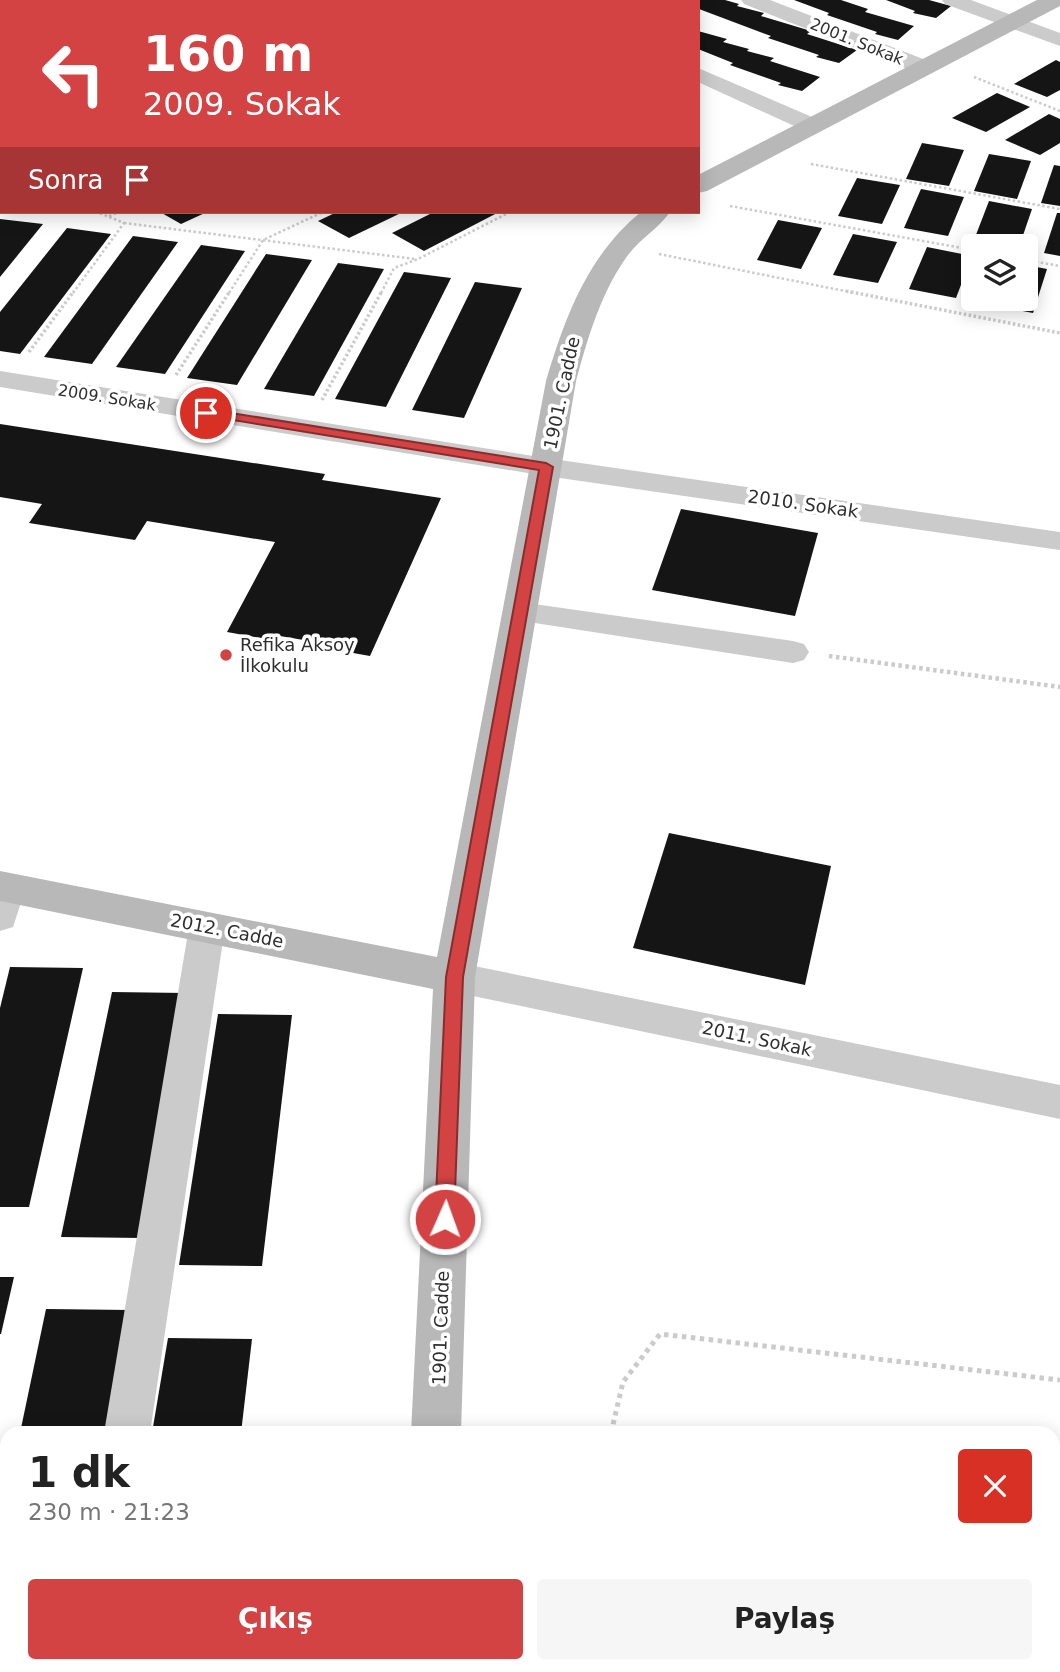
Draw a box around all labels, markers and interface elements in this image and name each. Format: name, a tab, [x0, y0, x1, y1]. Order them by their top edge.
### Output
street label: 2001. Sokak	[807, 14, 907, 69]
text: 160 m	[143, 26, 313, 83]
icon: left	[28, 28, 119, 119]
text: 2009. Sokak	[143, 85, 341, 123]
icon: arrive	[118, 161, 156, 199]
text: Sonra	[28, 165, 104, 195]
map controls	[961, 234, 1038, 311]
button: layers	[961, 234, 1038, 311]
street label: 1901. Cadde	[539, 335, 584, 451]
street label: 2009. Sokak	[57, 380, 158, 415]
pin	[176, 383, 236, 443]
icon: arrive	[187, 394, 225, 432]
street label: 2010. Sokak	[747, 485, 860, 522]
place label: Refika Aksoy İlkokulu	[240, 634, 355, 676]
marker: Refika Aksoy İlkokulu	[218, 647, 234, 663]
street label: 2012. Cadde	[169, 909, 285, 952]
street label: 2011. Sokak	[701, 1017, 814, 1060]
position arrow	[408, 1182, 482, 1256]
street label: 1901. Cadde	[428, 1270, 453, 1386]
text: 1 dk	[28, 1448, 130, 1497]
button: close	[958, 1449, 1032, 1523]
text: 230 m · 21:23	[28, 1499, 190, 1525]
button: Çıkış	[28, 1579, 523, 1659]
button: Paylaş	[537, 1579, 1032, 1659]

